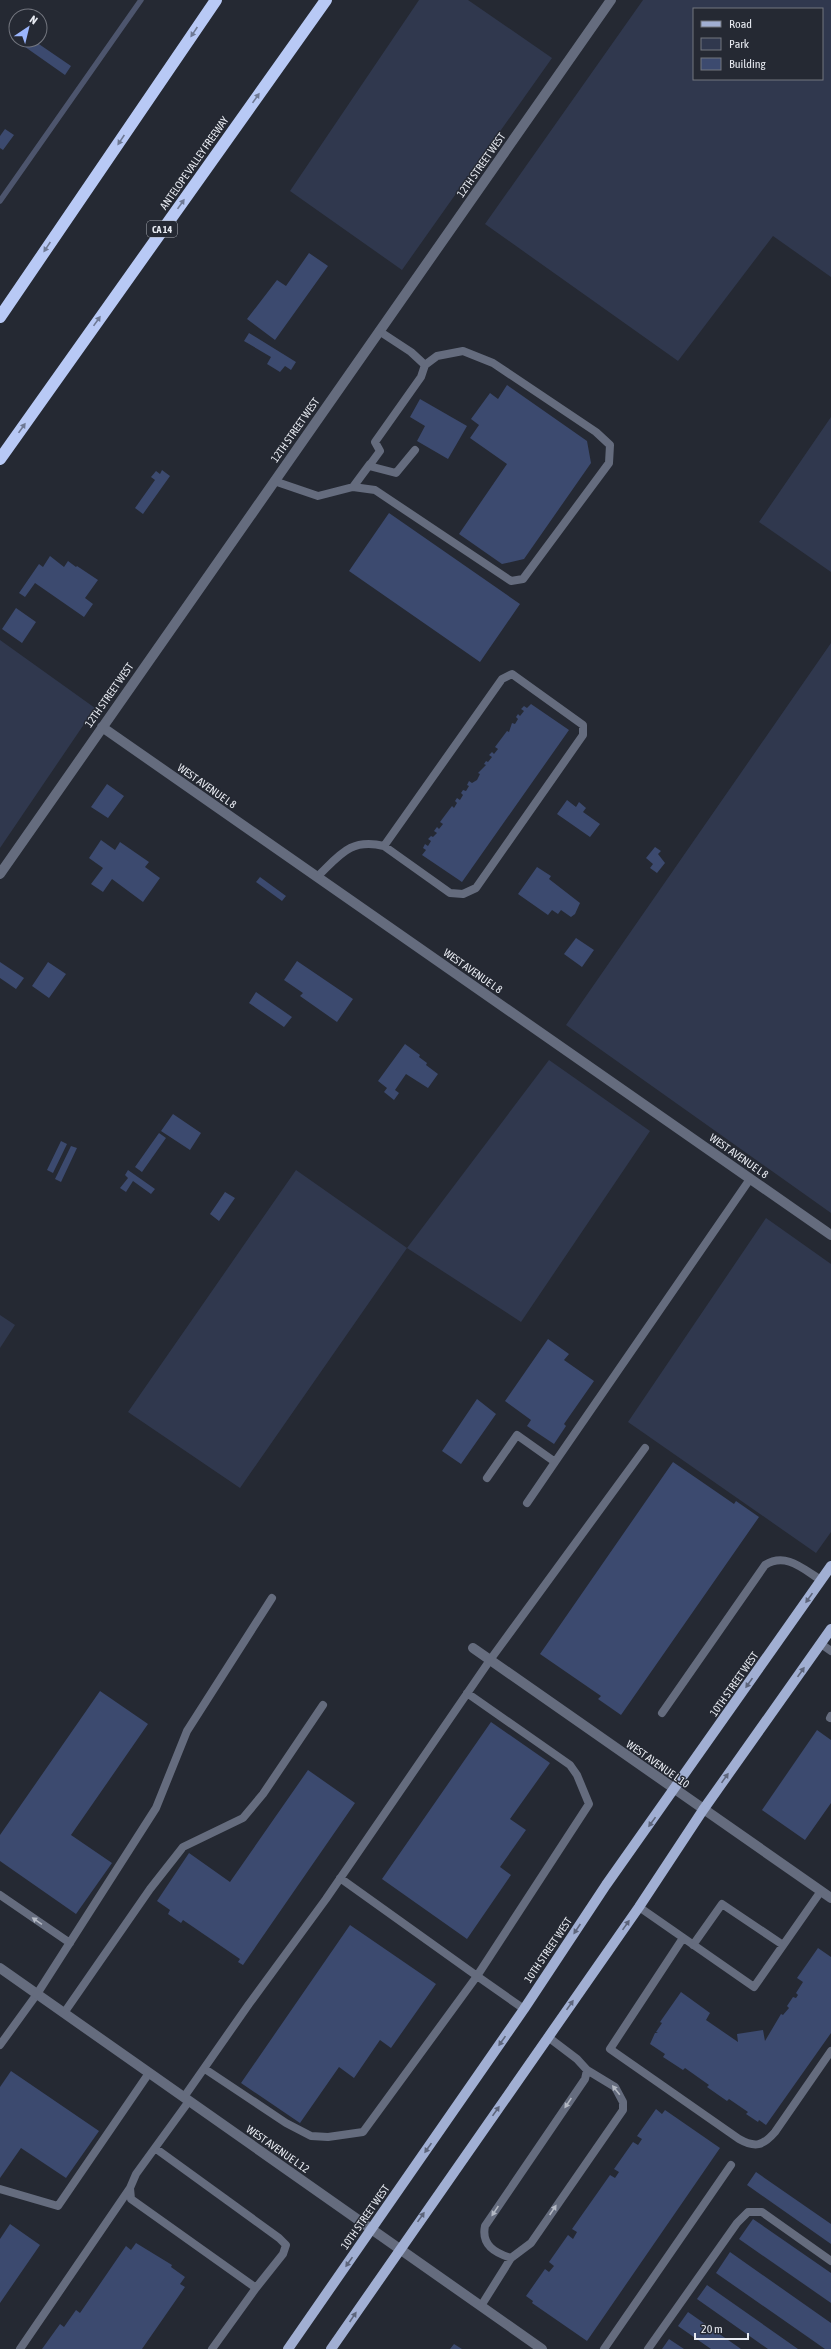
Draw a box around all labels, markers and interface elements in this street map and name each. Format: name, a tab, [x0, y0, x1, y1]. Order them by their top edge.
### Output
north arrow	[8, 8, 48, 48]
legend	[693, 8, 823, 80]
text: N	[28, 13, 40, 27]
text: Road	[729, 17, 752, 31]
one-way arrow	[190, 27, 198, 37]
text: Park	[729, 37, 750, 51]
text: Building	[729, 57, 767, 71]
one-way arrow	[252, 93, 260, 103]
street label: ANTELOPE VALLEY FREEWAY	[157, 114, 231, 212]
street label: 12TH STREET WEST	[454, 130, 508, 200]
one-way arrow	[117, 134, 124, 146]
one-way arrow	[177, 199, 185, 209]
road number: CA 14	[147, 221, 177, 237]
one-way arrow	[43, 242, 51, 252]
one-way arrow	[93, 316, 101, 326]
street label: 12TH STREET WEST	[268, 395, 322, 465]
one-way arrow	[18, 422, 26, 433]
street label: 12TH STREET WEST	[82, 660, 136, 730]
street label: WEST AVENUE L 8	[175, 761, 239, 811]
street label: WEST AVENUE L 8	[441, 946, 505, 996]
street label: WEST AVENUE L 8	[707, 1131, 771, 1181]
one-way arrow	[805, 1593, 813, 1603]
street label: 10TH STREET WEST	[707, 1649, 761, 1719]
one-way arrow	[797, 1667, 805, 1677]
one-way arrow	[745, 1678, 753, 1688]
street label: WEST AVENUE L 10	[624, 1738, 692, 1790]
one-way arrow	[721, 1773, 730, 1784]
one-way arrow	[648, 1817, 656, 1827]
street label: 10TH STREET WEST	[522, 1915, 574, 1985]
one-way arrow	[32, 1917, 43, 1925]
one-way arrow	[622, 1920, 630, 1931]
one-way arrow	[573, 1923, 581, 1934]
one-way arrow	[566, 2000, 574, 2010]
one-way arrow	[498, 2035, 505, 2047]
one-way arrow	[611, 2085, 620, 2096]
one-way arrow	[564, 2098, 572, 2109]
one-way arrow	[492, 2105, 500, 2116]
street label: WEST AVENUE L 12	[244, 2123, 312, 2175]
one-way arrow	[424, 2143, 432, 2153]
street label: 10TH STREET WEST	[338, 2182, 392, 2252]
one-way arrow	[549, 2205, 557, 2215]
one-way arrow	[491, 2206, 499, 2216]
one-way arrow	[417, 2212, 425, 2222]
one-way arrow	[345, 2256, 353, 2267]
one-way arrow	[349, 2312, 357, 2322]
scale bar	[695, 2315, 748, 2341]
text: 20 m	[701, 2322, 723, 2336]

